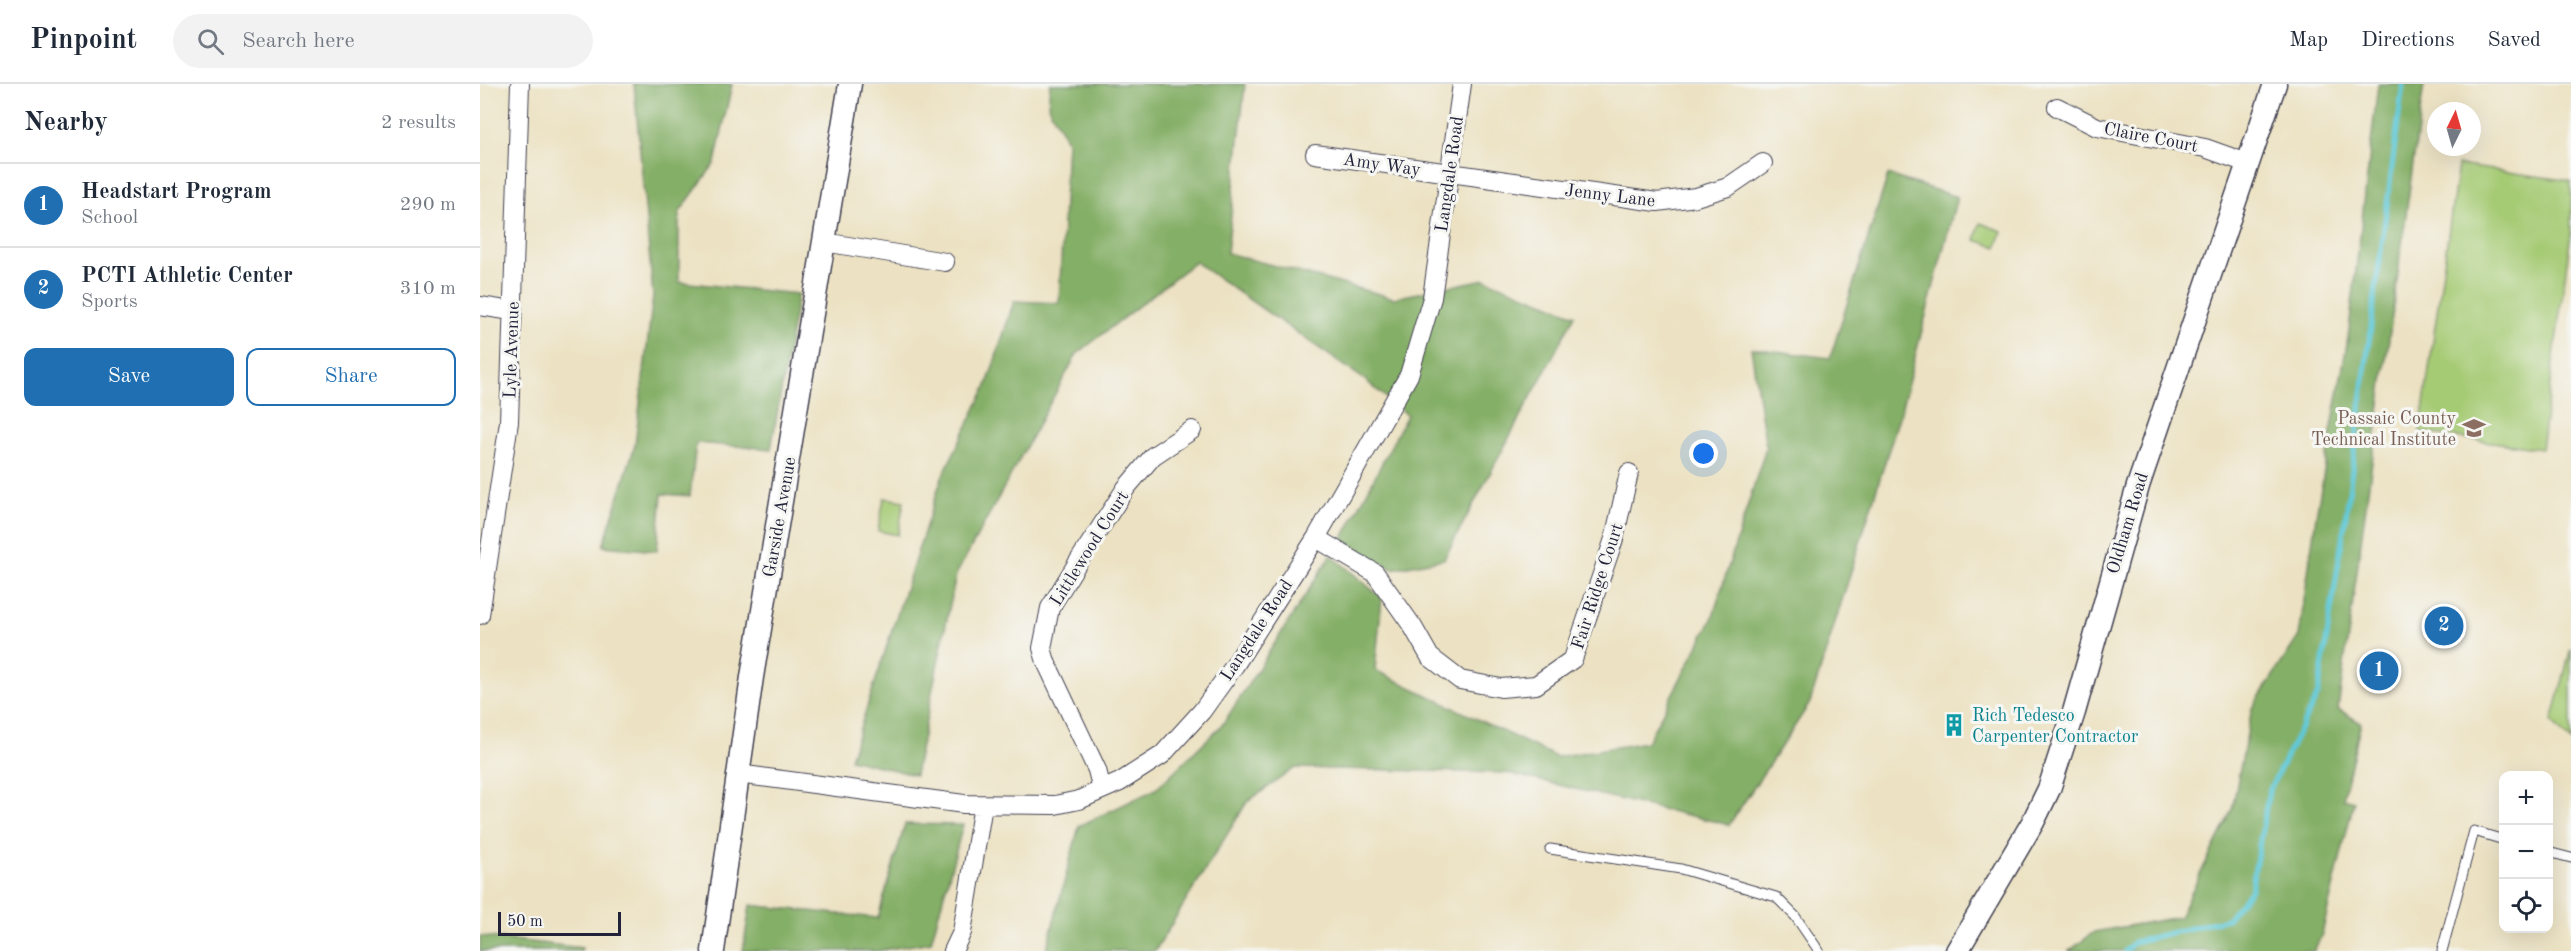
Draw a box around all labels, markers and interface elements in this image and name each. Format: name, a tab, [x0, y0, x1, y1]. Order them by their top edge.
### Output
search box	[173, 14, 593, 68]
icon: search	[194, 25, 227, 58]
text: Pinpoint	[30, 27, 137, 55]
text: Search here	[242, 30, 355, 52]
text: Map	[2289, 30, 2328, 51]
text: Directions	[2361, 30, 2455, 51]
text: Saved	[2488, 30, 2541, 51]
north arrow	[2427, 102, 2481, 156]
text: Nearby	[24, 110, 108, 136]
text: 2 results	[381, 113, 456, 133]
street label: Langdale Road	[1433, 115, 1467, 233]
street label: Claire Court	[2102, 120, 2199, 156]
street label: Amy Way	[1342, 151, 1422, 179]
text: Headstart Program	[81, 181, 271, 203]
street label: Jenny Lane	[1564, 182, 1656, 210]
text: 1	[38, 195, 49, 215]
text: 290 m	[400, 195, 456, 215]
text: School	[81, 208, 138, 228]
text: PCTI Athletic Center	[81, 265, 293, 287]
text: 2	[38, 279, 49, 299]
text: 310 m	[400, 279, 456, 299]
text: Sports	[81, 292, 138, 312]
street label: Lyle Avenue	[501, 301, 523, 399]
button: Save	[24, 348, 234, 406]
button: Share	[246, 348, 456, 406]
place label: Passaic County Technical Institute	[2311, 410, 2456, 449]
school or university icon: Passaic County Technical Institute	[2461, 415, 2487, 441]
your location	[1689, 439, 1718, 468]
street label: Garside Avenue	[761, 456, 799, 579]
street label: Oldham Road	[2104, 470, 2152, 576]
street label: Littlewood Court	[1047, 488, 1133, 609]
street label: Fair Ridge Court	[1569, 521, 1627, 652]
street label: Langdale Road	[1217, 577, 1296, 684]
pin: 2	[2424, 604, 2464, 648]
pin: 1	[2360, 648, 2398, 694]
place label: Rich Tedesco Carpenter Contractor	[1972, 707, 2139, 746]
building icon: Rich Tedesco Carpenter Contractor	[1941, 712, 1967, 738]
map controls	[2499, 771, 2553, 933]
button: +	[2499, 771, 2553, 825]
button: −	[2499, 825, 2553, 879]
button: locate	[2499, 879, 2553, 933]
scale bar	[498, 909, 621, 936]
text: 50 m	[507, 914, 543, 930]

